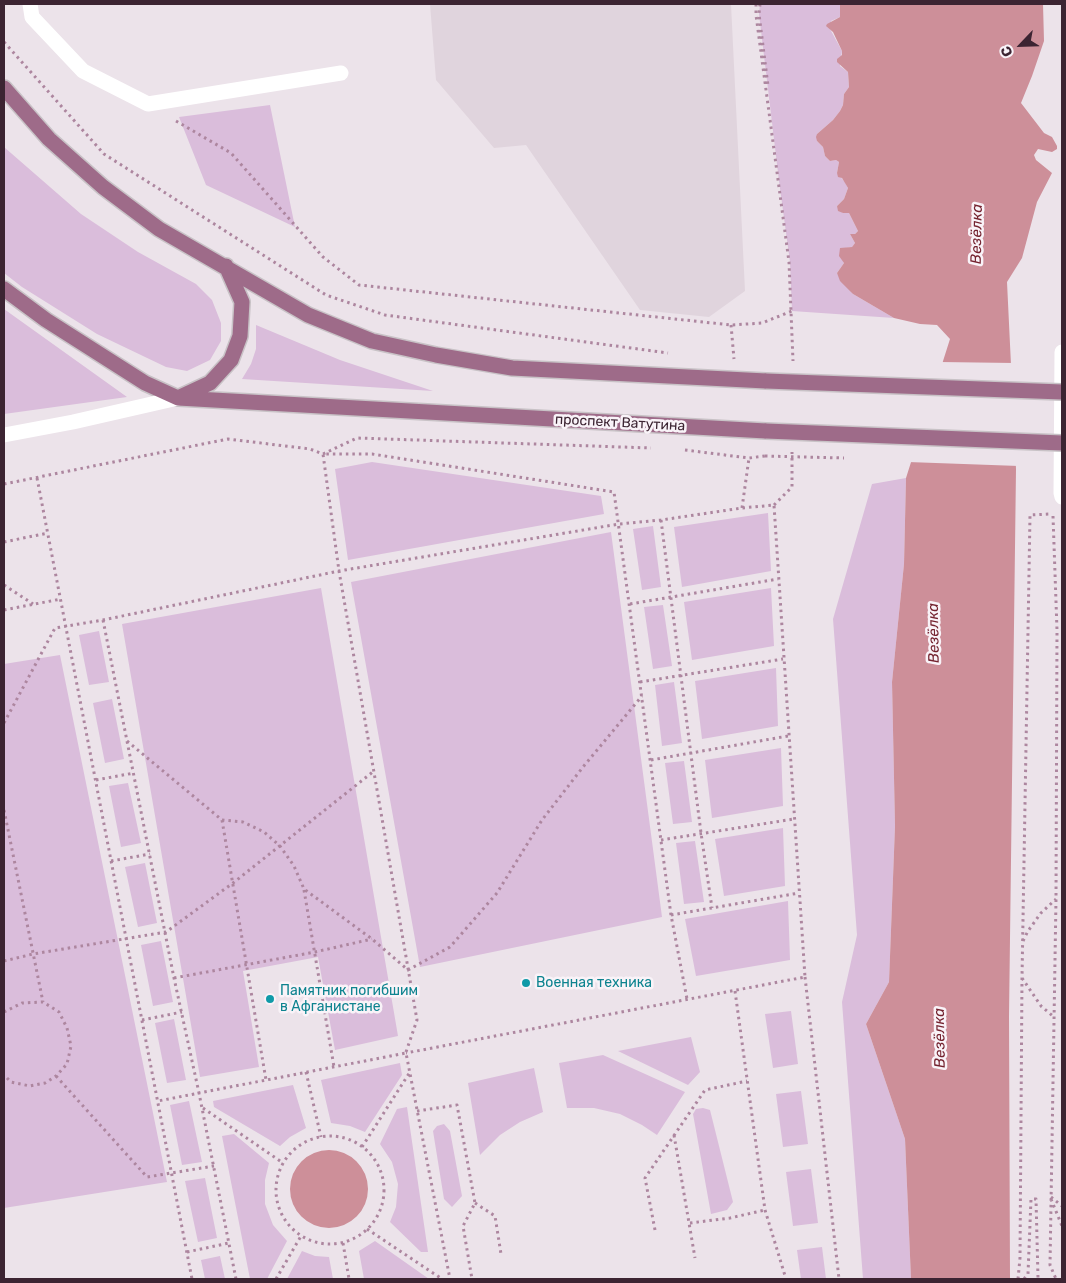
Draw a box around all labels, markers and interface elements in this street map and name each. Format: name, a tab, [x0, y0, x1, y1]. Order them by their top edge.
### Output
north arrow	[996, 20, 1046, 70]
text: С	[997, 43, 1017, 59]
water label: Везёлка	[967, 204, 987, 264]
street label: проспект Ватутина	[554, 411, 686, 435]
water label: Везёлка	[924, 603, 944, 663]
place label: Военная техника	[536, 975, 652, 991]
marker: Военная техника	[520, 977, 532, 989]
place label: Памятник погибшим в Афганистане	[280, 983, 418, 1016]
marker: Памятник погибшим в Афганистане	[264, 993, 276, 1005]
water label: Везёлка	[930, 1008, 950, 1068]

